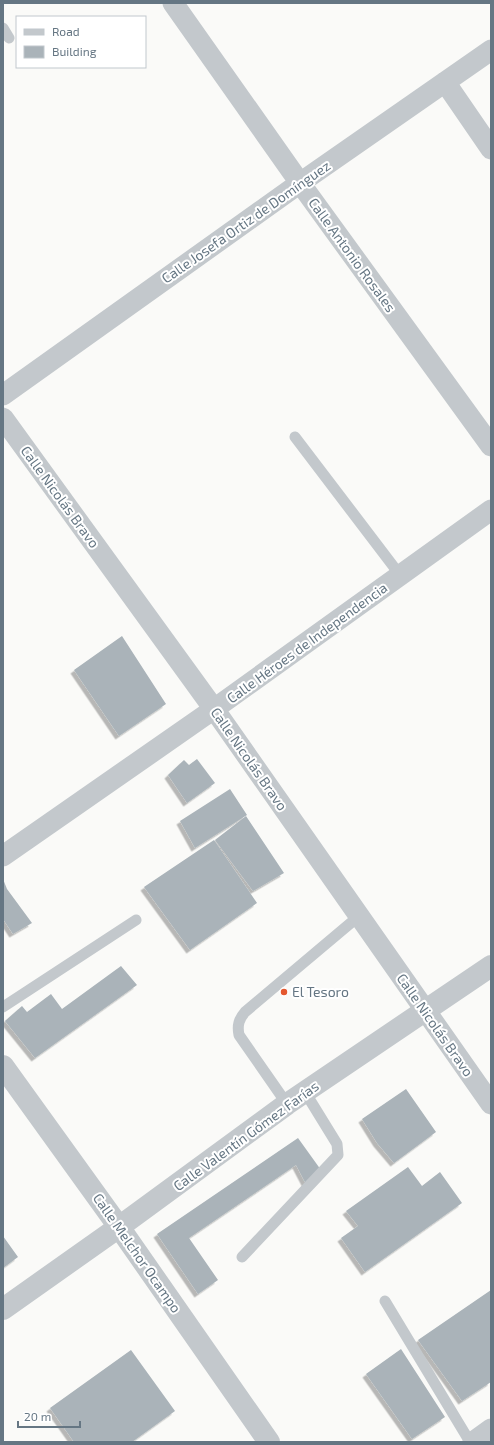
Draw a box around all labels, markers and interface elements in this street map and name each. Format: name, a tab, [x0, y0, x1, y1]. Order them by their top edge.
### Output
legend	[16, 16, 146, 68]
text: Road	[52, 24, 80, 38]
text: Building	[52, 44, 97, 58]
street label: Calle Josefa Ortiz de Domínguez	[158, 157, 333, 287]
street label: Calle Antonio Rosales	[305, 194, 400, 315]
street label: Calle Nicolás Bravo	[18, 442, 103, 551]
street label: Calle Héroes de Independencia	[223, 579, 390, 707]
street label: Calle Nicolás Bravo	[207, 704, 291, 814]
street label: Calle Nicolás Bravo	[393, 970, 477, 1080]
place label: El Tesoro	[292, 983, 349, 1000]
marker: El Tesoro	[279, 987, 289, 997]
street label: Calle Valentín Gómez Farías	[170, 1077, 322, 1194]
street label: Calle Melchor Ocampo	[90, 1190, 185, 1316]
scale bar	[18, 1403, 80, 1429]
text: 20 m	[24, 1409, 51, 1423]

